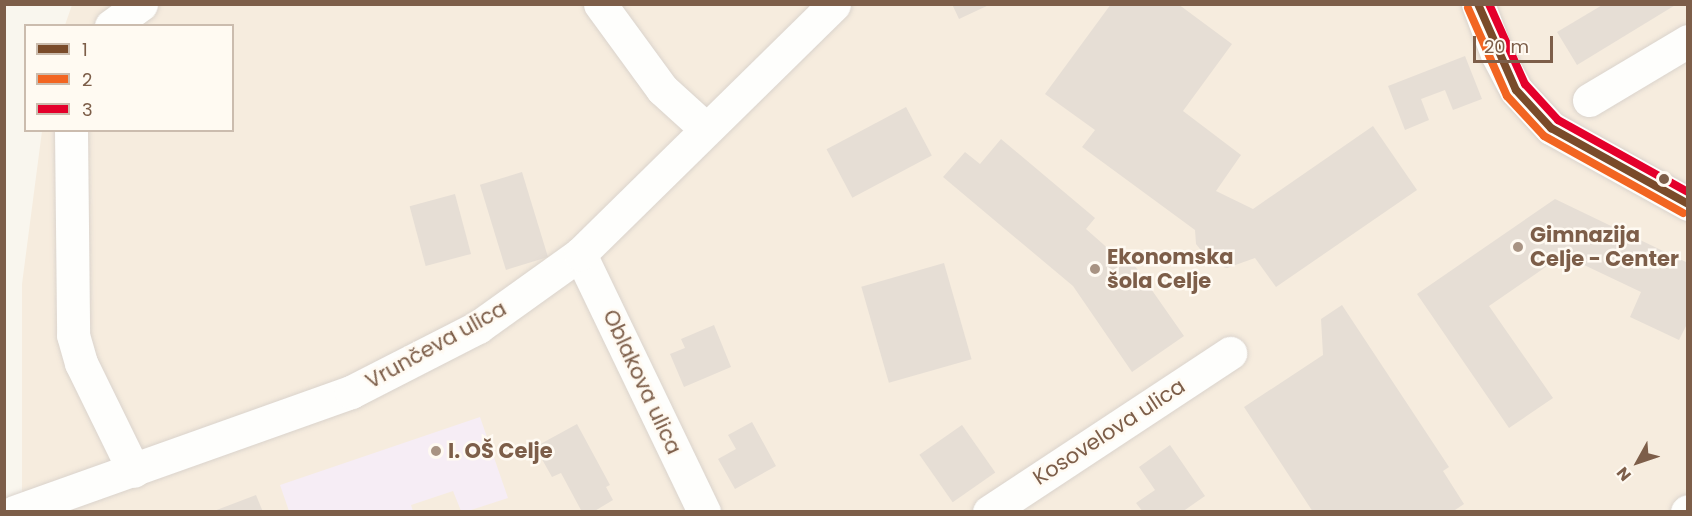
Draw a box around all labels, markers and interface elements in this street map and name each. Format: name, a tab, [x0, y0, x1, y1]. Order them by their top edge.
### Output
legend	[24, 24, 234, 132]
scale bar	[1476, 24, 1556, 62]
text: 20 m	[1484, 34, 1529, 59]
text: 1	[82, 37, 88, 62]
text: 2	[82, 67, 92, 92]
text: 3	[82, 97, 93, 122]
unlabelled marker	[1658, 173, 1670, 185]
place label: Gimnazija Celje - Center	[1530, 222, 1679, 272]
marker: Gimnazija Celje - Center	[1511, 240, 1525, 254]
place label: Ekonomska šola Celje	[1107, 244, 1233, 294]
marker: Ekonomska šola Celje	[1088, 262, 1102, 276]
street label: Vrunčeva ulica	[361, 296, 511, 394]
street label: Oblakova ulica	[597, 306, 687, 458]
street label: Kosovelova ulica	[1028, 373, 1190, 491]
north arrow	[1608, 432, 1668, 492]
place label: I. OŠ Celje	[448, 438, 553, 464]
marker: I. OŠ Celje	[429, 444, 443, 458]
text: N	[1611, 462, 1637, 486]

